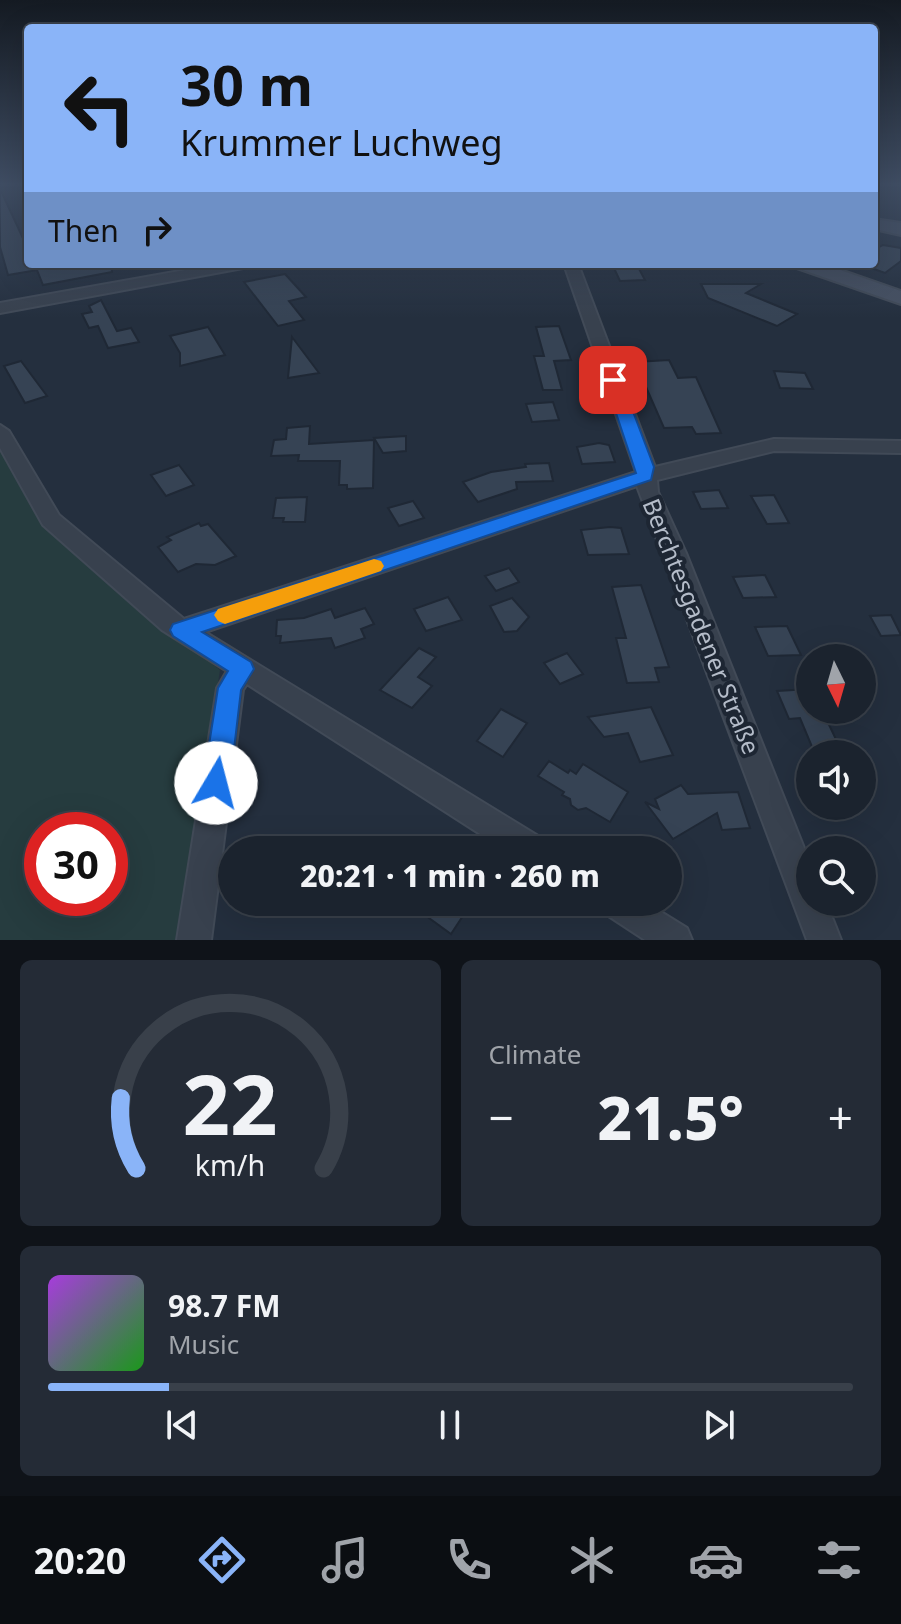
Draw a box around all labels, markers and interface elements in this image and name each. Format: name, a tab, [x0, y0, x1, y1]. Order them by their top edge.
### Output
text: 30 m	[180, 46, 313, 122]
icon: left	[48, 56, 152, 160]
text: Krummer Luchweg	[180, 118, 503, 167]
icon: right	[135, 208, 179, 252]
text: Then	[48, 210, 119, 251]
pin	[579, 346, 647, 414]
icon: arrive	[591, 358, 635, 402]
street label: Berchtesgadener Straße	[636, 493, 768, 759]
north arrow	[796, 644, 876, 724]
map controls	[796, 644, 876, 916]
button: sound	[796, 740, 876, 820]
position arrow	[174, 741, 258, 825]
speed limit sign: 30	[24, 812, 128, 916]
button: search	[796, 836, 876, 916]
text: 20:21 · 1 min · 260 m	[300, 855, 600, 896]
text: Climate	[489, 1036, 581, 1072]
text: 22	[183, 1046, 278, 1159]
text: 21.5°	[597, 1076, 744, 1158]
text: −	[489, 1087, 514, 1147]
text: +	[828, 1087, 853, 1147]
text: km/h	[195, 1145, 265, 1184]
text: 98.7 FM	[168, 1285, 280, 1326]
text: Music	[168, 1326, 239, 1362]
icon: previous	[160, 1403, 204, 1447]
icon: pause	[428, 1403, 472, 1447]
icon: next	[697, 1403, 741, 1447]
icon: directions	[194, 1532, 250, 1588]
icon: music	[317, 1532, 373, 1588]
icon: phone	[441, 1532, 497, 1588]
icon: climate	[564, 1532, 620, 1588]
icon: car	[688, 1532, 744, 1588]
icon: filters	[811, 1532, 867, 1588]
text: 20:20	[34, 1536, 126, 1585]

